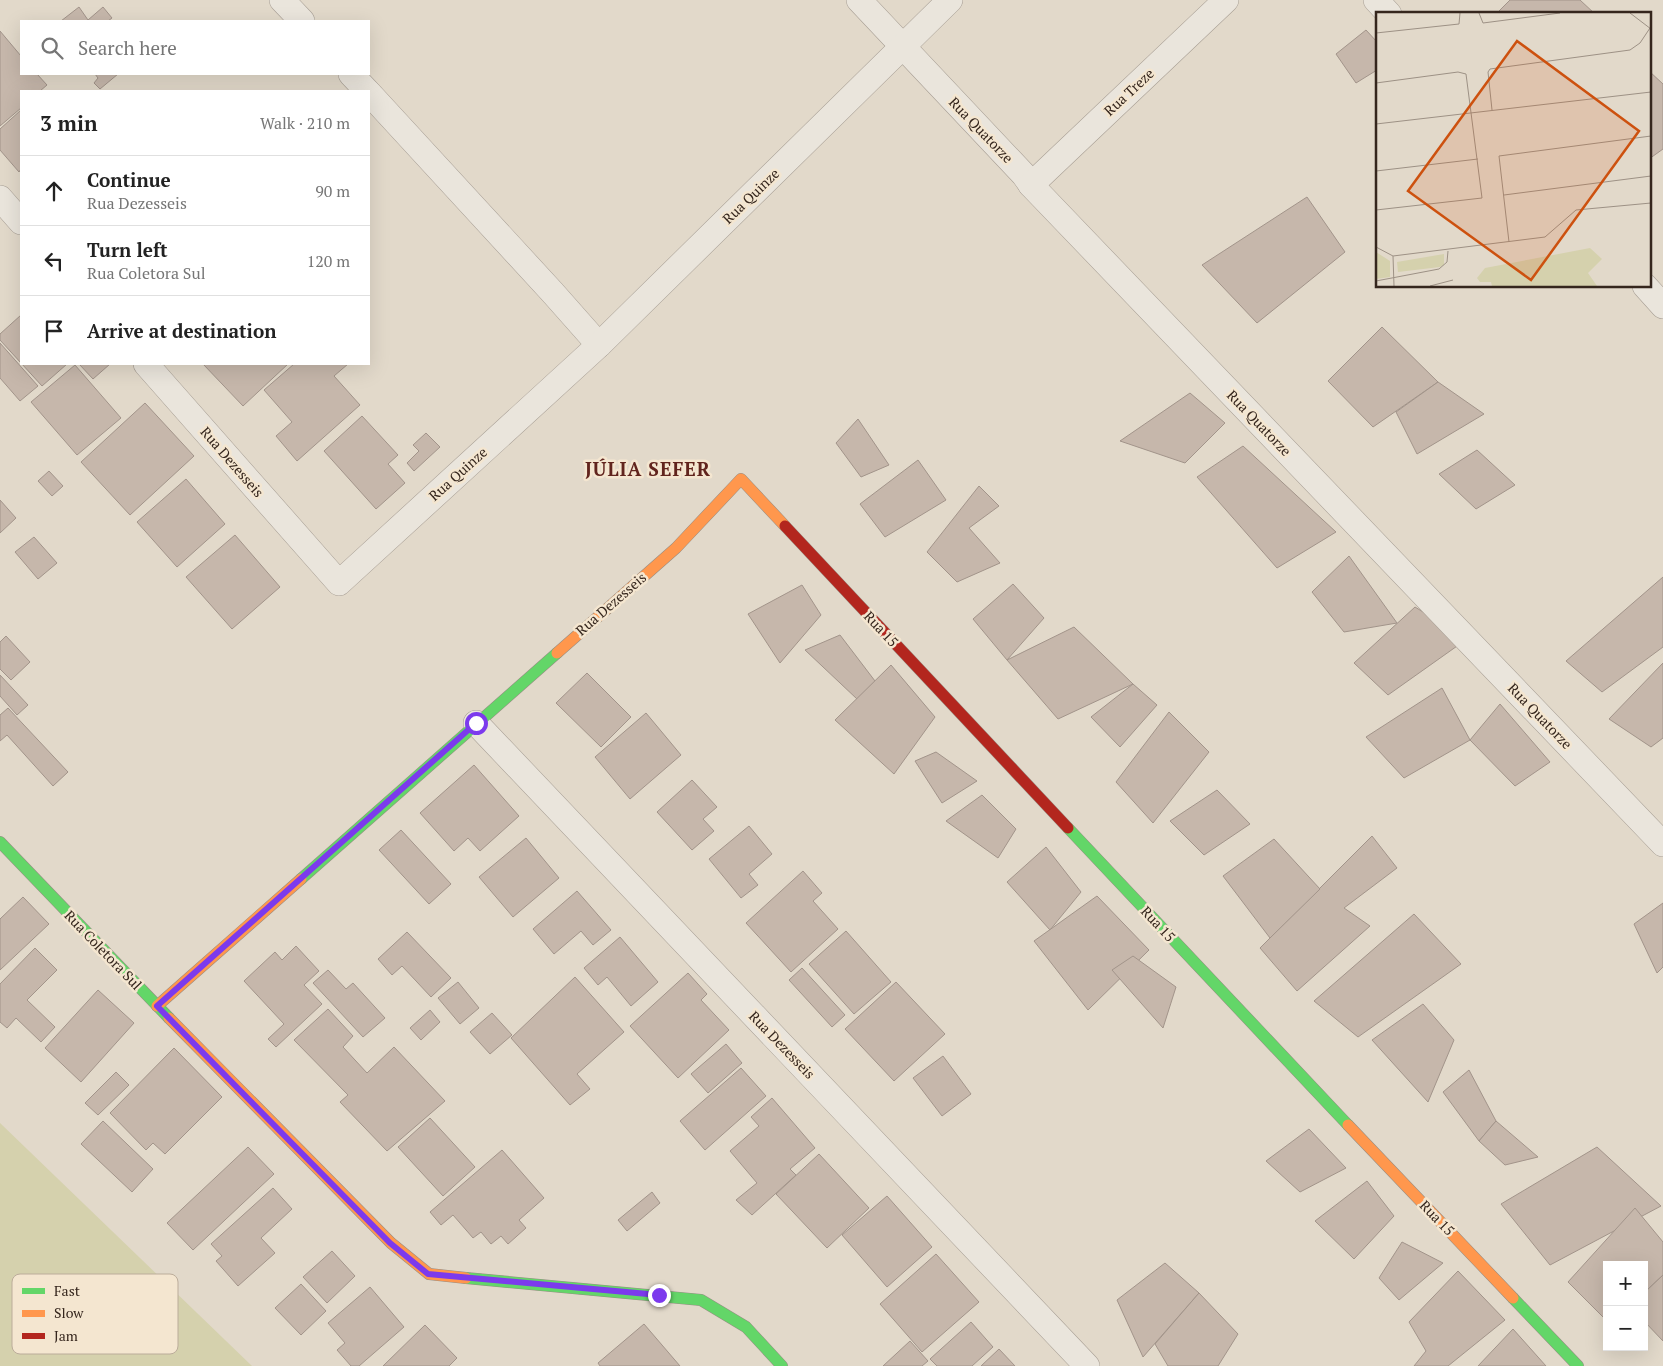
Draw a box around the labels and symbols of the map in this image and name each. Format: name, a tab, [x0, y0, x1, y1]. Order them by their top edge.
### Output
inset map	[1376, 12, 1650, 288]
street label: Rua Treze	[1100, 64, 1158, 120]
street label: Rua Quatorze	[945, 93, 1018, 167]
street label: Rua Quinze	[718, 164, 783, 228]
street label: Rua Quatorze	[1223, 386, 1296, 460]
street label: Rua Dezesseis	[197, 422, 268, 501]
street label: Rua Quinze	[425, 442, 491, 505]
district label: JÚLIA SEFER	[585, 456, 711, 481]
street label: Rua Dezesseis	[571, 568, 650, 639]
street label: Rua 15	[860, 607, 903, 651]
street label: Rua Quatorze	[1504, 679, 1577, 753]
route start	[465, 712, 488, 735]
street label: Rua 15	[1137, 902, 1180, 946]
street label: Rua Coletora Sul	[61, 906, 146, 994]
street label: Rua Dezesseis	[745, 1007, 820, 1083]
street label: Rua 15	[1416, 1196, 1459, 1239]
legend	[12, 1274, 178, 1354]
text: Fast	[54, 1281, 81, 1300]
route end	[648, 1284, 671, 1307]
text: Slow	[54, 1303, 84, 1322]
text: Jam	[54, 1326, 78, 1345]

